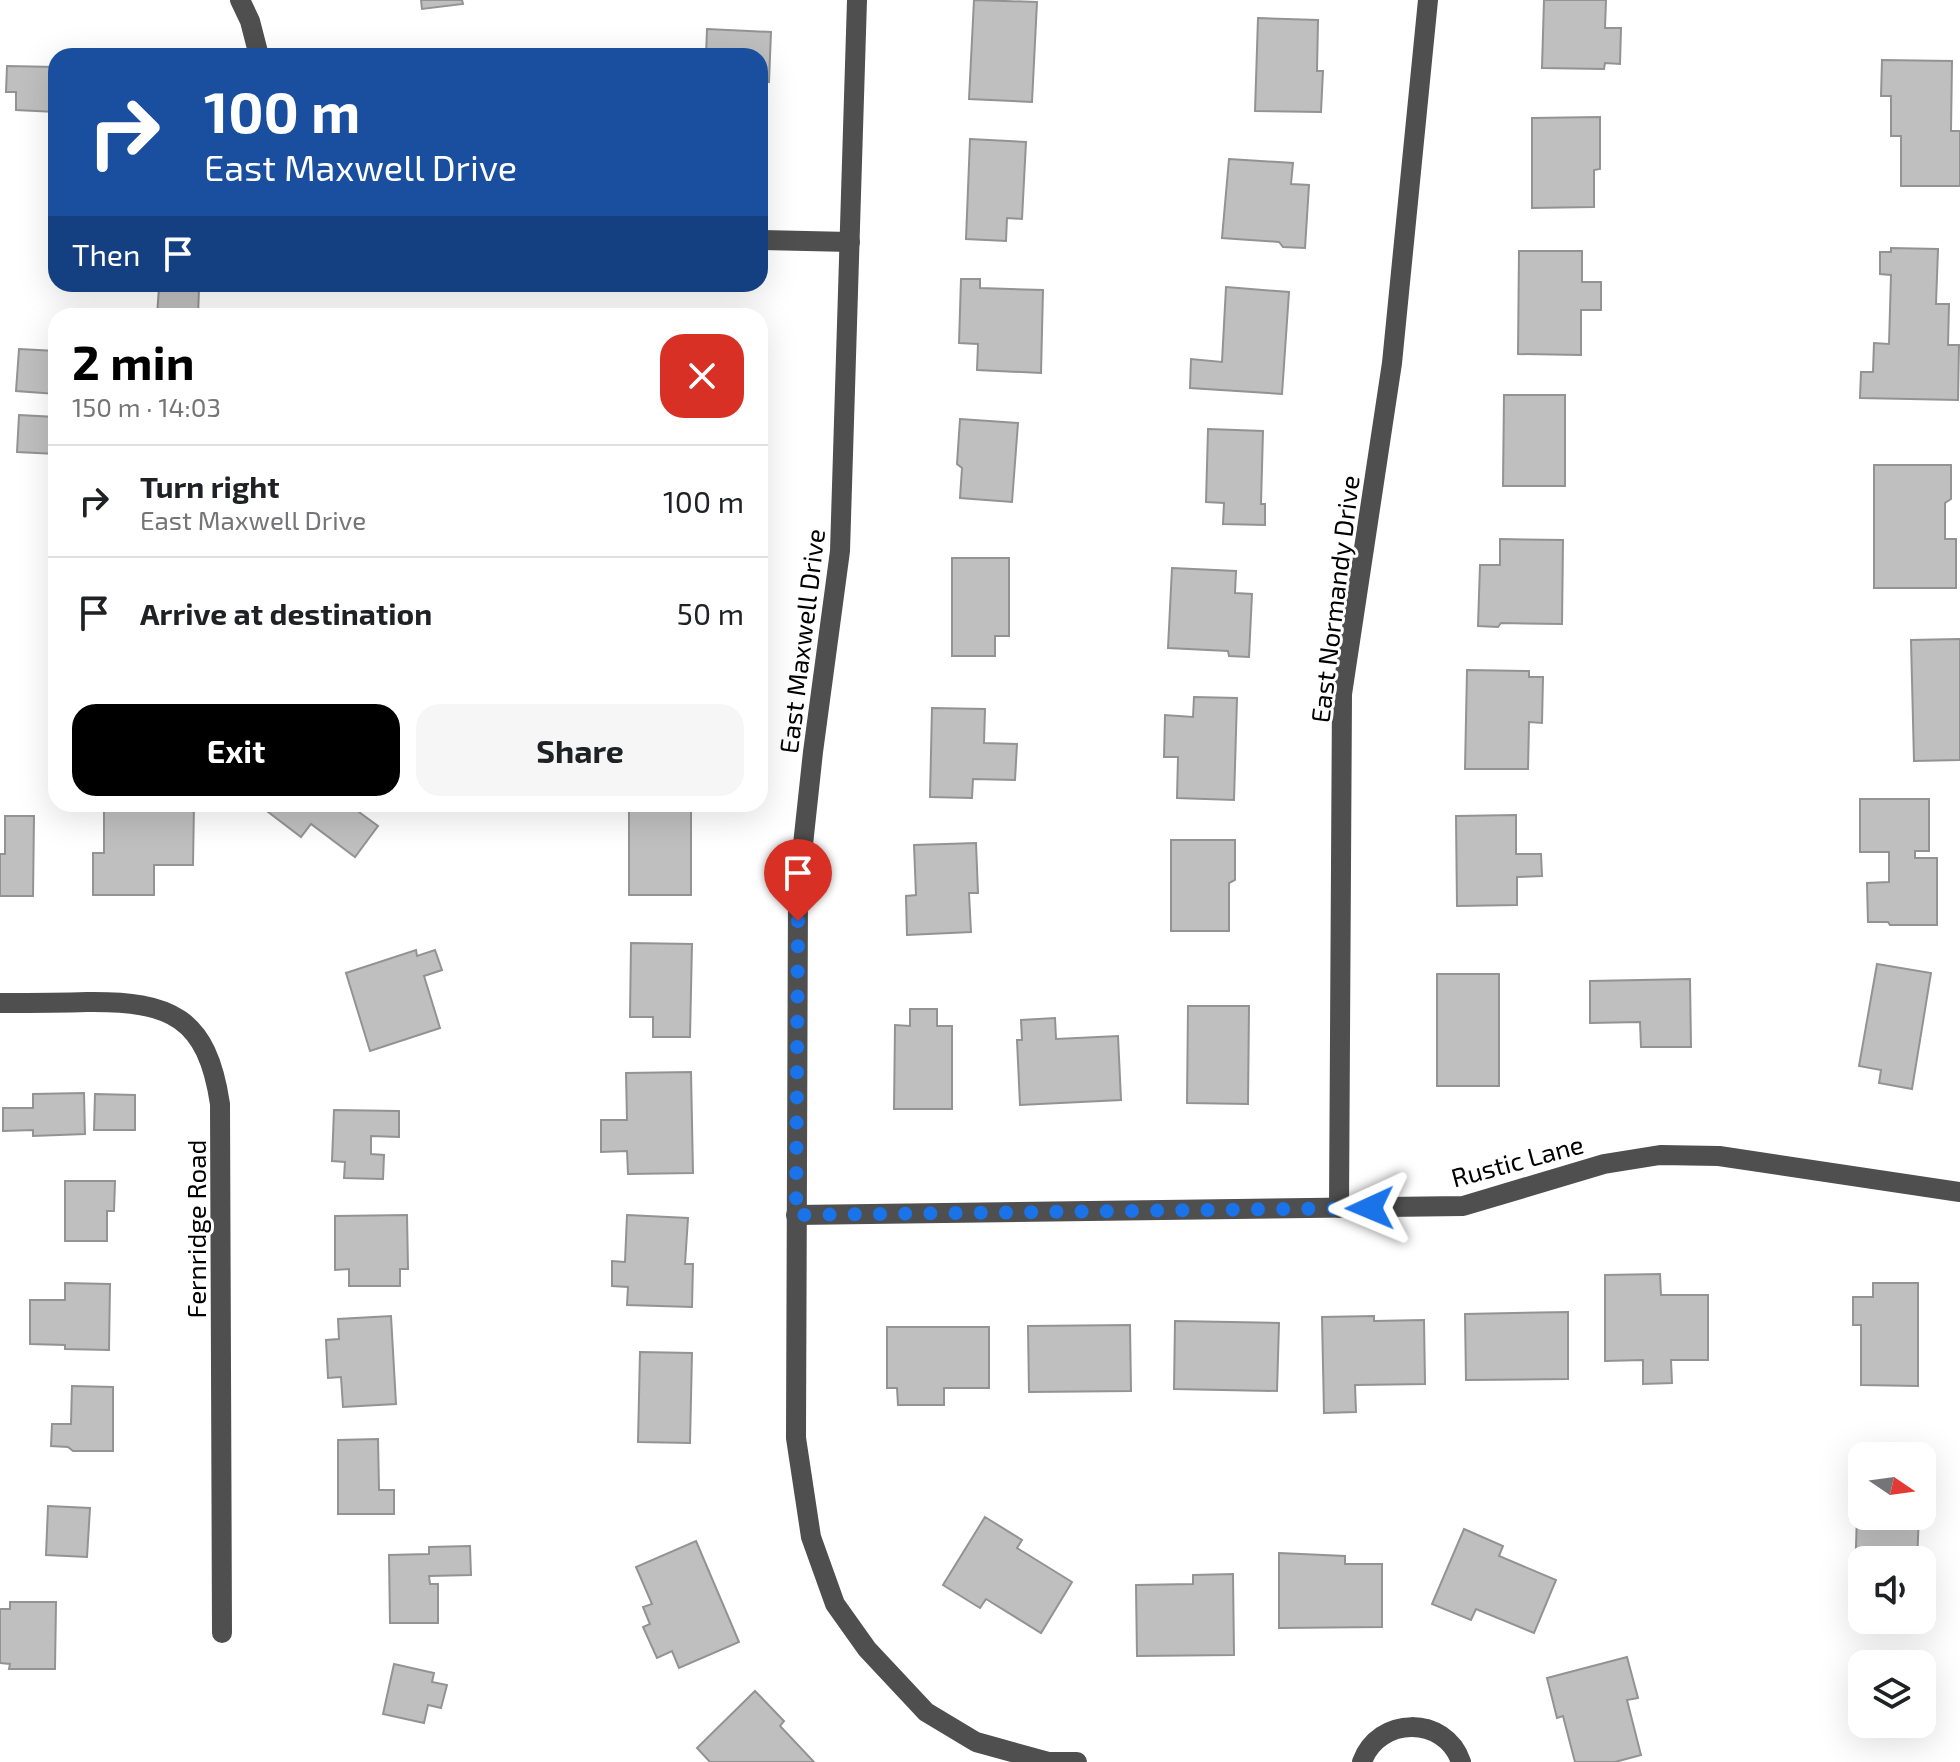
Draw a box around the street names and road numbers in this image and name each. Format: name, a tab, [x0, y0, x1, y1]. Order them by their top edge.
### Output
street label: East Normandy Drive	[1303, 474, 1365, 724]
street label: East Maxwell Drive	[772, 527, 830, 755]
street label: Rustic Lane	[1447, 1127, 1587, 1193]
street label: Fernridge Road	[180, 1140, 211, 1318]

